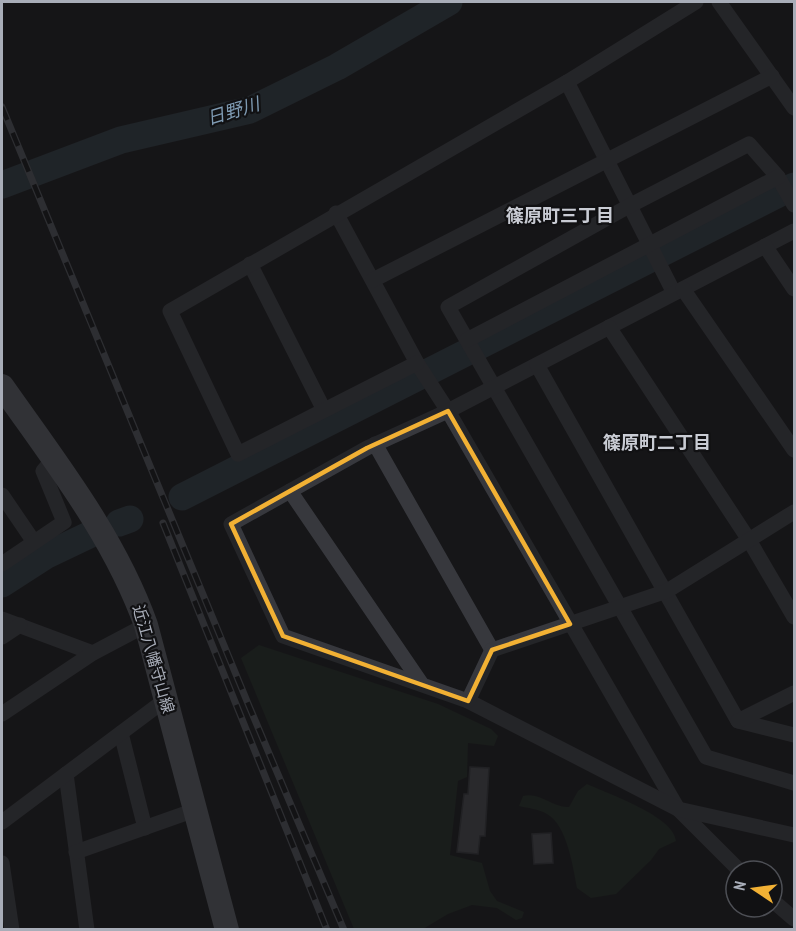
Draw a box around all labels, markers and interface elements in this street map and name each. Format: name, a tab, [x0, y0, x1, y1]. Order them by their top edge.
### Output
water label: 日野川	[204, 92, 264, 130]
district label: 篠原町三丁目	[506, 204, 614, 227]
district label: 篠原町二丁目	[603, 431, 711, 454]
street label: 近江八幡守山線	[129, 602, 179, 716]
north arrow	[724, 859, 784, 919]
text: N	[729, 879, 750, 892]

